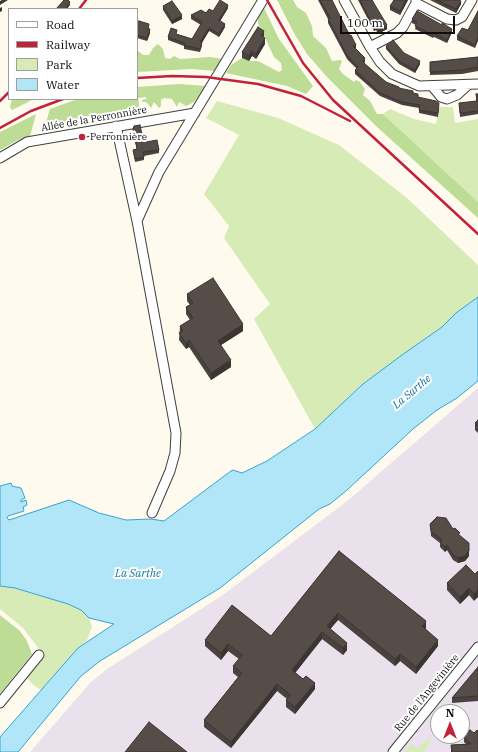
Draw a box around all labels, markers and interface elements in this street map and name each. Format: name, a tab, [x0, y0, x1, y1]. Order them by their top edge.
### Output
legend	[8, 8, 138, 100]
scale bar	[342, 8, 457, 34]
text: 100 m	[347, 15, 383, 30]
text: Road	[46, 17, 75, 32]
text: Railway	[46, 37, 90, 52]
text: Park	[46, 57, 72, 72]
text: Water	[46, 77, 79, 92]
street label: Allée de la Perronnière	[40, 104, 148, 134]
place label: Perronnière	[90, 131, 147, 143]
marker: Perronnière	[77, 132, 87, 142]
water label: La Sarthe	[390, 372, 434, 412]
water label: La Sarthe	[115, 567, 161, 581]
street label: Rue de l'Angevinière	[392, 652, 462, 734]
north arrow	[430, 704, 470, 744]
text: N	[446, 706, 454, 720]

